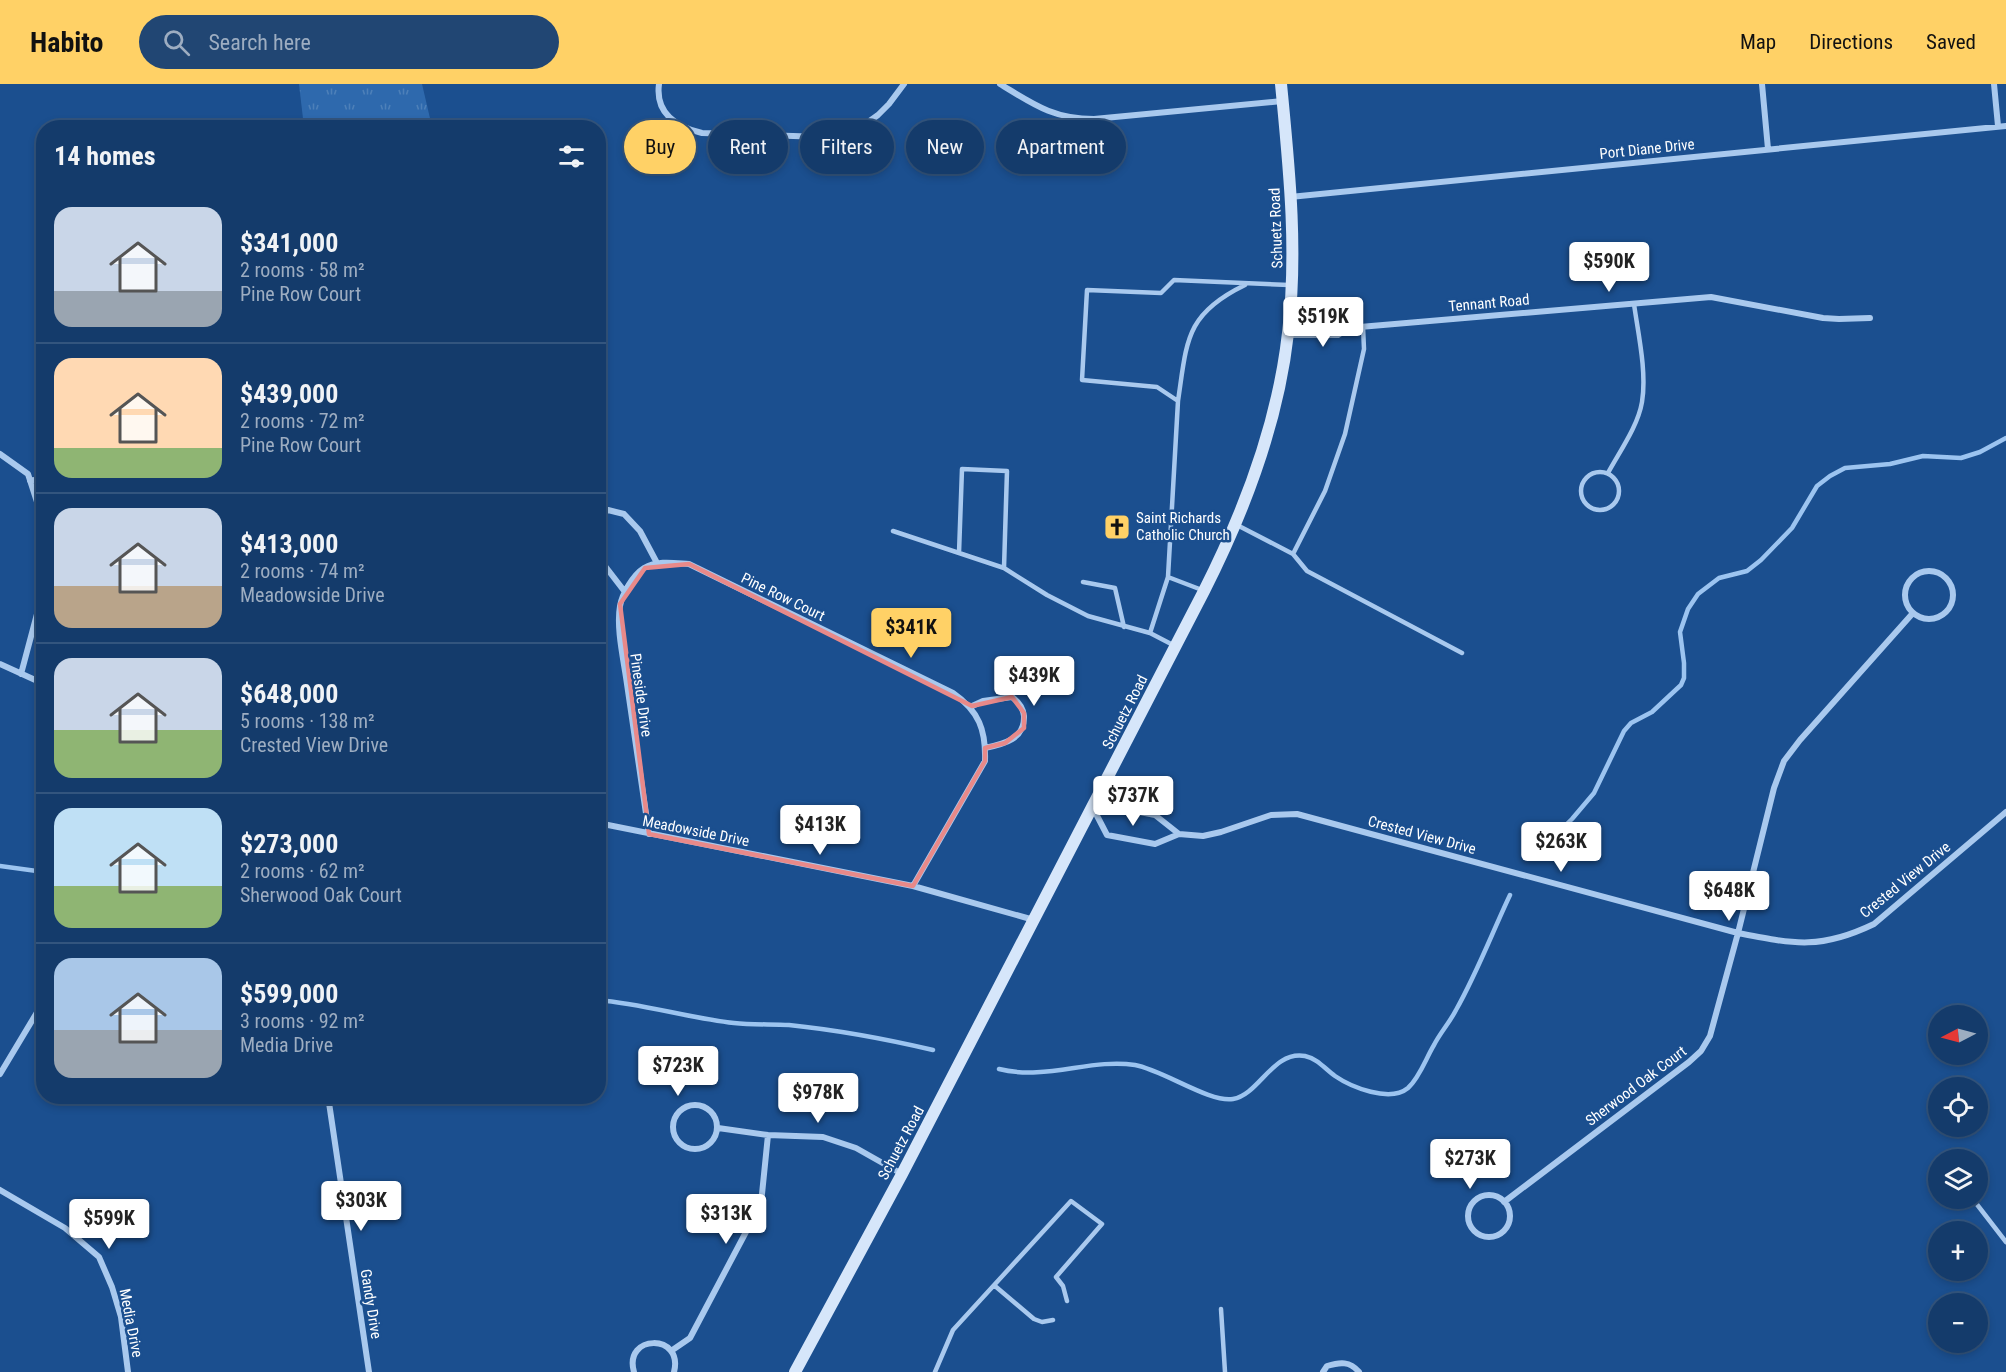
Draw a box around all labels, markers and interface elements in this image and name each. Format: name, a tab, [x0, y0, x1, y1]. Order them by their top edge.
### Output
search box	[139, 15, 559, 69]
text: Habito	[30, 26, 103, 59]
icon: search	[160, 26, 193, 59]
text: Search here	[208, 30, 311, 55]
text: Map	[1740, 30, 1776, 54]
text: Directions	[1809, 30, 1893, 54]
text: Saved	[1926, 30, 1976, 54]
chip: Buy	[624, 120, 696, 174]
chip: Rent	[708, 120, 788, 174]
chip: Filters	[800, 120, 894, 174]
chip: New	[906, 120, 984, 174]
chip: Apartment	[996, 120, 1126, 174]
street label: Port Diane Drive	[1599, 135, 1695, 163]
icon: filters	[555, 140, 588, 173]
text: 14 homes	[54, 141, 156, 171]
street label: Schuetz Road	[1266, 187, 1286, 269]
text: $341,000	[240, 228, 338, 258]
icon: home	[102, 231, 174, 303]
pin: $590K	[1567, 242, 1651, 293]
text: $590K	[1583, 249, 1635, 273]
text: 2 rooms · 58 m²	[240, 258, 365, 282]
text: Pine Row Court	[240, 282, 361, 306]
street label: Tennant Road	[1448, 291, 1530, 315]
pin: $519K	[1281, 297, 1365, 348]
text: $519K	[1297, 304, 1349, 328]
text: $439,000	[240, 379, 338, 409]
icon: home	[102, 382, 174, 454]
text: 2 rooms · 72 m²	[240, 409, 365, 433]
text: Pine Row Court	[240, 433, 361, 457]
place label: Saint Richards Catholic Church	[1136, 509, 1230, 544]
church icon: Saint Richards Catholic Church	[1102, 512, 1132, 542]
text: $413,000	[240, 529, 338, 559]
icon: home	[102, 532, 174, 604]
text: 2 rooms · 74 m²	[240, 559, 365, 583]
street label: Pine Row Court	[738, 569, 828, 625]
text: Meadowside Drive	[240, 583, 385, 607]
pin: $341K	[869, 608, 953, 659]
text: $341K	[885, 615, 937, 639]
street label: Pineside Drive	[626, 652, 656, 738]
pin: $439K	[992, 656, 1076, 707]
text: $439K	[1008, 663, 1060, 687]
street label: Schuetz Road	[1099, 672, 1151, 752]
text: $648,000	[240, 679, 338, 709]
icon: home	[102, 682, 174, 754]
text: 5 rooms · 138 m²	[240, 709, 375, 733]
text: Crested View Drive	[240, 733, 388, 757]
pin: $737K	[1091, 776, 1175, 827]
text: $737K	[1107, 783, 1159, 807]
pin: $413K	[778, 805, 862, 856]
street label: Meadowside Drive	[641, 812, 751, 850]
text: $413K	[794, 812, 846, 836]
street label: Crested View Drive	[1366, 812, 1478, 858]
pin: $263K	[1519, 822, 1603, 873]
text: $273,000	[240, 829, 338, 859]
text: $263K	[1535, 829, 1587, 853]
icon: home	[102, 832, 174, 904]
street label: Crested View Drive	[1856, 838, 1954, 922]
text: 2 rooms · 62 m²	[240, 859, 365, 883]
pin: $648K	[1687, 871, 1771, 922]
text: $648K	[1703, 878, 1755, 902]
text: Sherwood Oak Court	[240, 883, 402, 907]
text: $599,000	[240, 979, 338, 1009]
icon: home	[102, 982, 174, 1054]
north arrow	[1928, 1005, 1988, 1065]
map controls	[1928, 1005, 1988, 1353]
text: 3 rooms · 92 m²	[240, 1009, 365, 1033]
text: Media Drive	[240, 1033, 333, 1057]
street label: Sherwood Oak Court	[1582, 1042, 1690, 1130]
pin: $723K	[636, 1046, 720, 1097]
text: $723K	[652, 1053, 704, 1077]
pin: $978K	[776, 1073, 860, 1124]
button: locate	[1928, 1077, 1988, 1137]
text: $978K	[792, 1080, 844, 1104]
street label: Schuetz Road	[874, 1103, 928, 1183]
pin: $273K	[1428, 1139, 1512, 1190]
text: $273K	[1444, 1146, 1496, 1170]
button: layers	[1928, 1149, 1988, 1209]
pin: $303K	[319, 1181, 403, 1232]
text: $303K	[335, 1188, 387, 1212]
pin: $313K	[684, 1194, 768, 1245]
pin: $599K	[67, 1199, 151, 1250]
text: $313K	[700, 1201, 752, 1225]
text: $599K	[83, 1206, 135, 1230]
button: +	[1928, 1221, 1988, 1281]
street label: Gandy Drive	[357, 1268, 385, 1340]
street label: Media Drive	[116, 1287, 146, 1359]
button: −	[1928, 1293, 1988, 1353]

